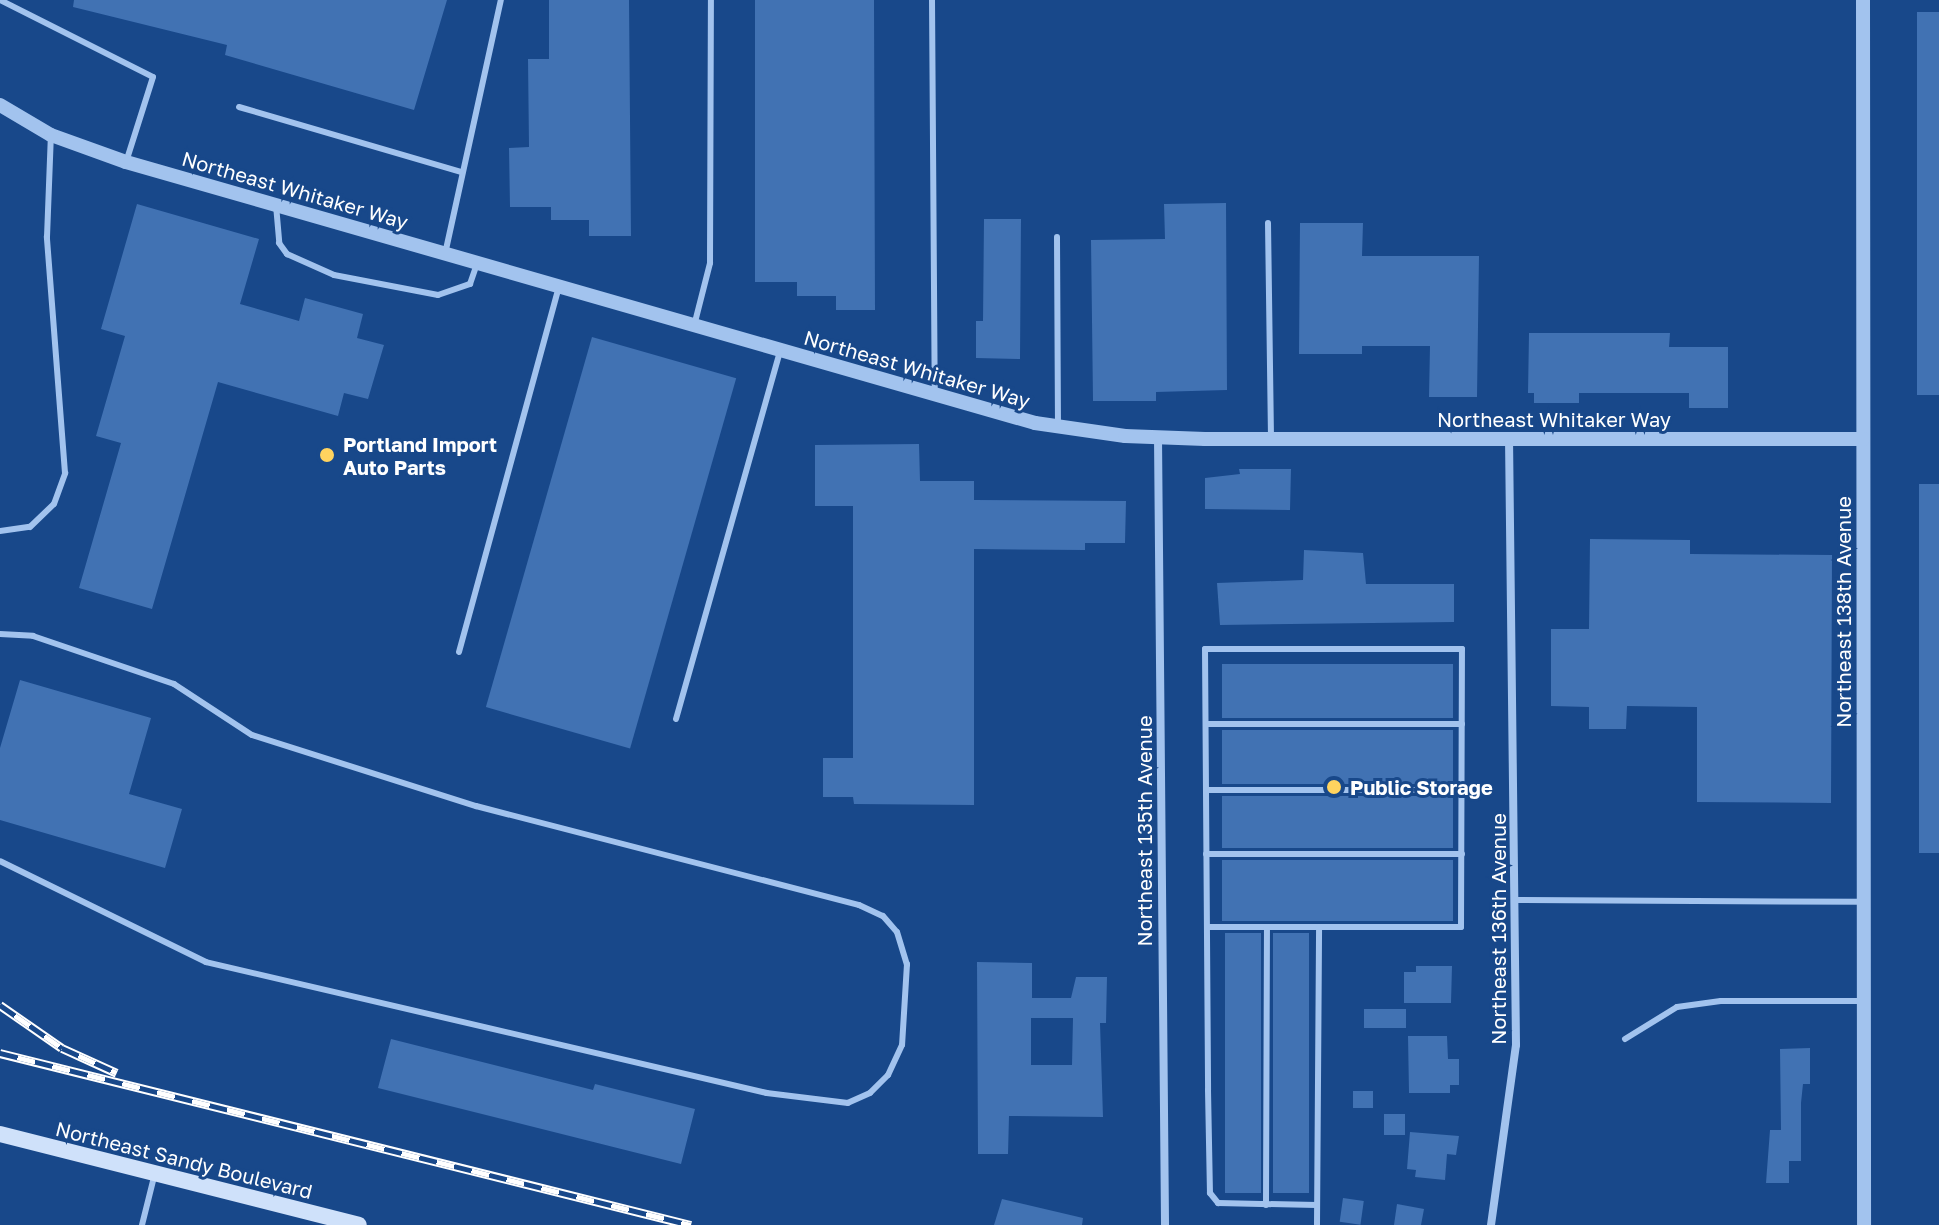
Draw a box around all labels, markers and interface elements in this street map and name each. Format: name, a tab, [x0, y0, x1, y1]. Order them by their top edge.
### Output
street label: Northeast Whitaker Way	[179, 146, 411, 234]
street label: Northeast Whitaker Way	[801, 325, 1033, 413]
street label: Northeast Whitaker Way	[1437, 407, 1671, 431]
place label: Portland Import Auto Parts	[343, 432, 497, 479]
marker: Portland Import Auto Parts	[318, 446, 336, 464]
street label: Northeast 138th Avenue	[1831, 496, 1855, 728]
street label: Northeast 135th Avenue	[1132, 715, 1156, 947]
place label: Public Storage	[1350, 775, 1493, 799]
marker: Public Storage	[1325, 778, 1343, 796]
street label: Northeast 136th Avenue	[1486, 813, 1510, 1045]
street label: Northeast Sandy Boulevard	[53, 1116, 315, 1204]

